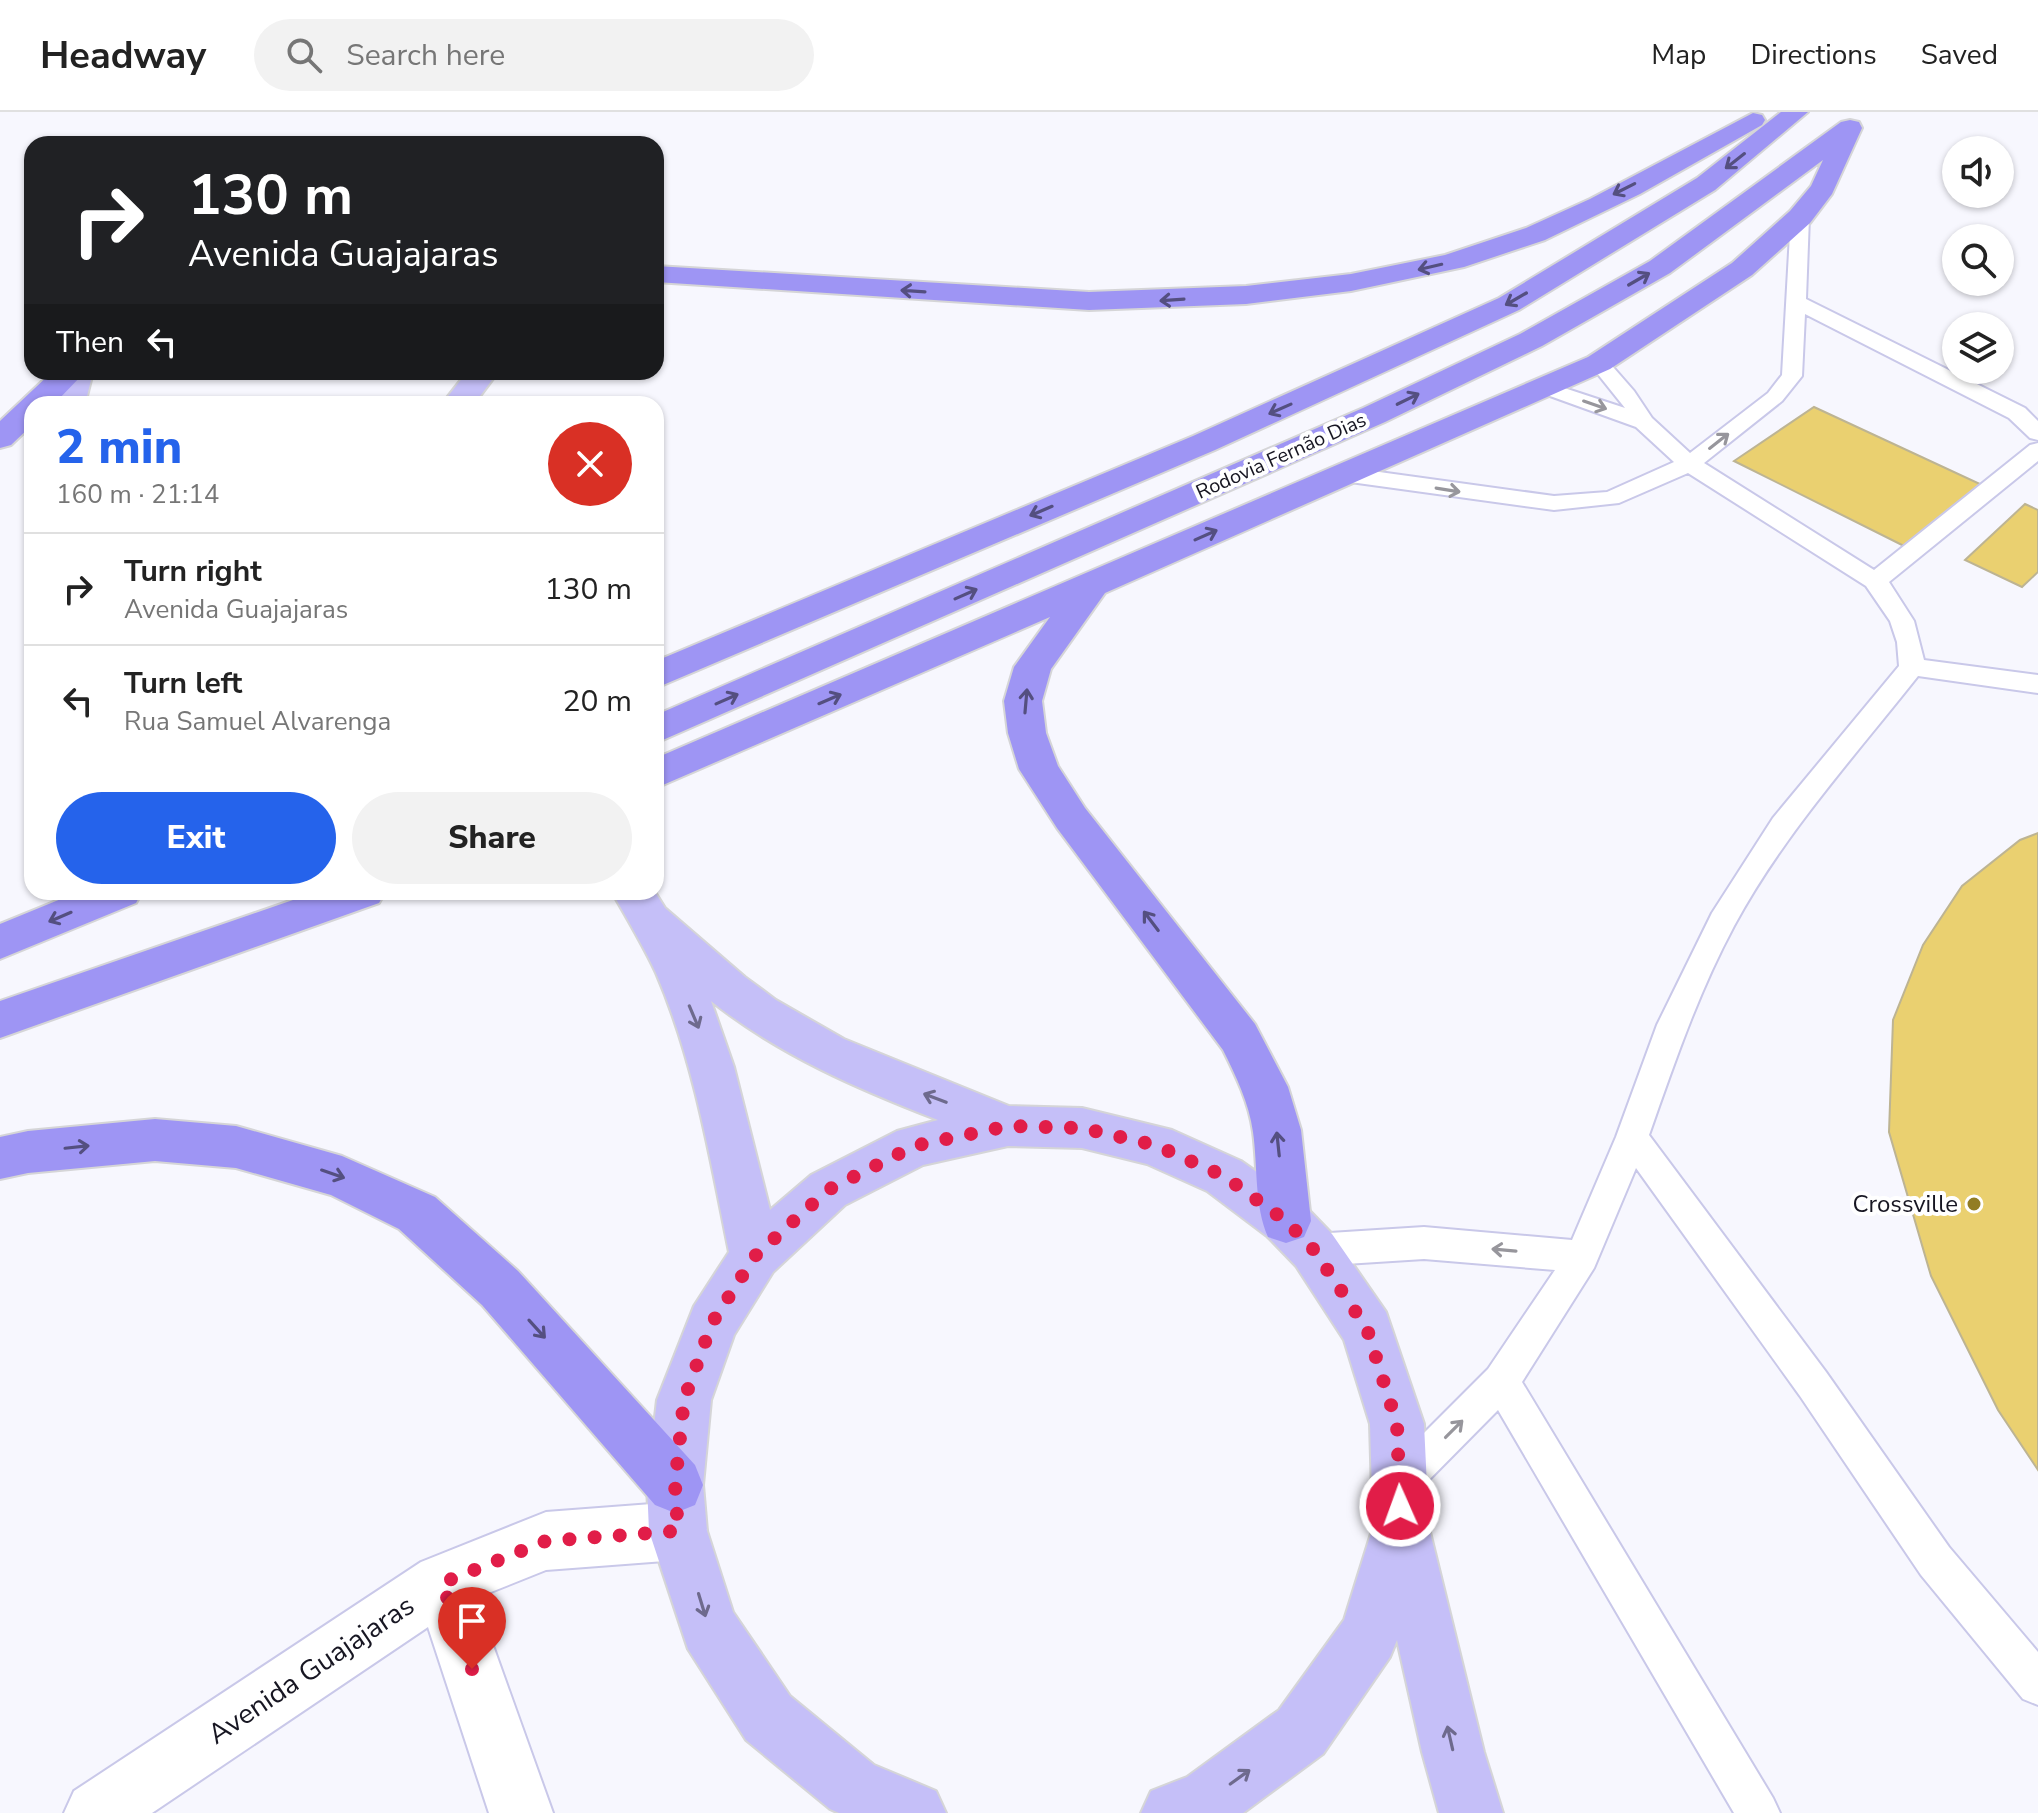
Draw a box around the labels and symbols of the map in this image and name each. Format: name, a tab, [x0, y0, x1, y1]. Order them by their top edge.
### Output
one-way arrow	[1725, 153, 1747, 170]
one-way arrow	[1613, 182, 1637, 198]
one-way arrow	[1418, 260, 1443, 275]
one-way arrow	[1627, 271, 1650, 287]
one-way arrow	[900, 283, 927, 298]
one-way arrow	[1505, 291, 1528, 307]
one-way arrow	[1160, 292, 1186, 307]
one-way arrow	[1396, 391, 1420, 406]
one-way arrow	[1582, 399, 1607, 414]
one-way arrow	[1268, 403, 1293, 418]
street label: Rodovia Fernão Dias	[1192, 406, 1370, 506]
one-way arrow	[1708, 432, 1729, 449]
one-way arrow	[1434, 483, 1460, 498]
one-way arrow	[1029, 505, 1054, 520]
one-way arrow	[1193, 526, 1218, 541]
one-way arrow	[953, 586, 977, 601]
one-way arrow	[1019, 688, 1034, 714]
one-way arrow	[715, 690, 739, 705]
one-way arrow	[817, 690, 842, 705]
one-way arrow	[48, 911, 73, 926]
one-way arrow	[1143, 911, 1160, 932]
one-way arrow	[688, 1004, 703, 1029]
one-way arrow	[923, 1090, 948, 1104]
one-way arrow	[1271, 1131, 1286, 1158]
one-way arrow	[63, 1139, 90, 1154]
one-way arrow	[320, 1168, 345, 1183]
place label: Crossville	[1852, 1188, 1958, 1220]
marker: Crossville	[1965, 1195, 1983, 1213]
one-way arrow	[1491, 1242, 1518, 1257]
one-way arrow	[528, 1318, 546, 1338]
one-way arrow	[1444, 1420, 1463, 1439]
position arrow	[1358, 1464, 1442, 1548]
street label: Avenida Guajajaras	[200, 1587, 422, 1753]
pin	[438, 1587, 506, 1669]
one-way arrow	[695, 1593, 710, 1618]
one-way arrow	[1442, 1726, 1457, 1751]
one-way arrow	[1229, 1769, 1251, 1785]

